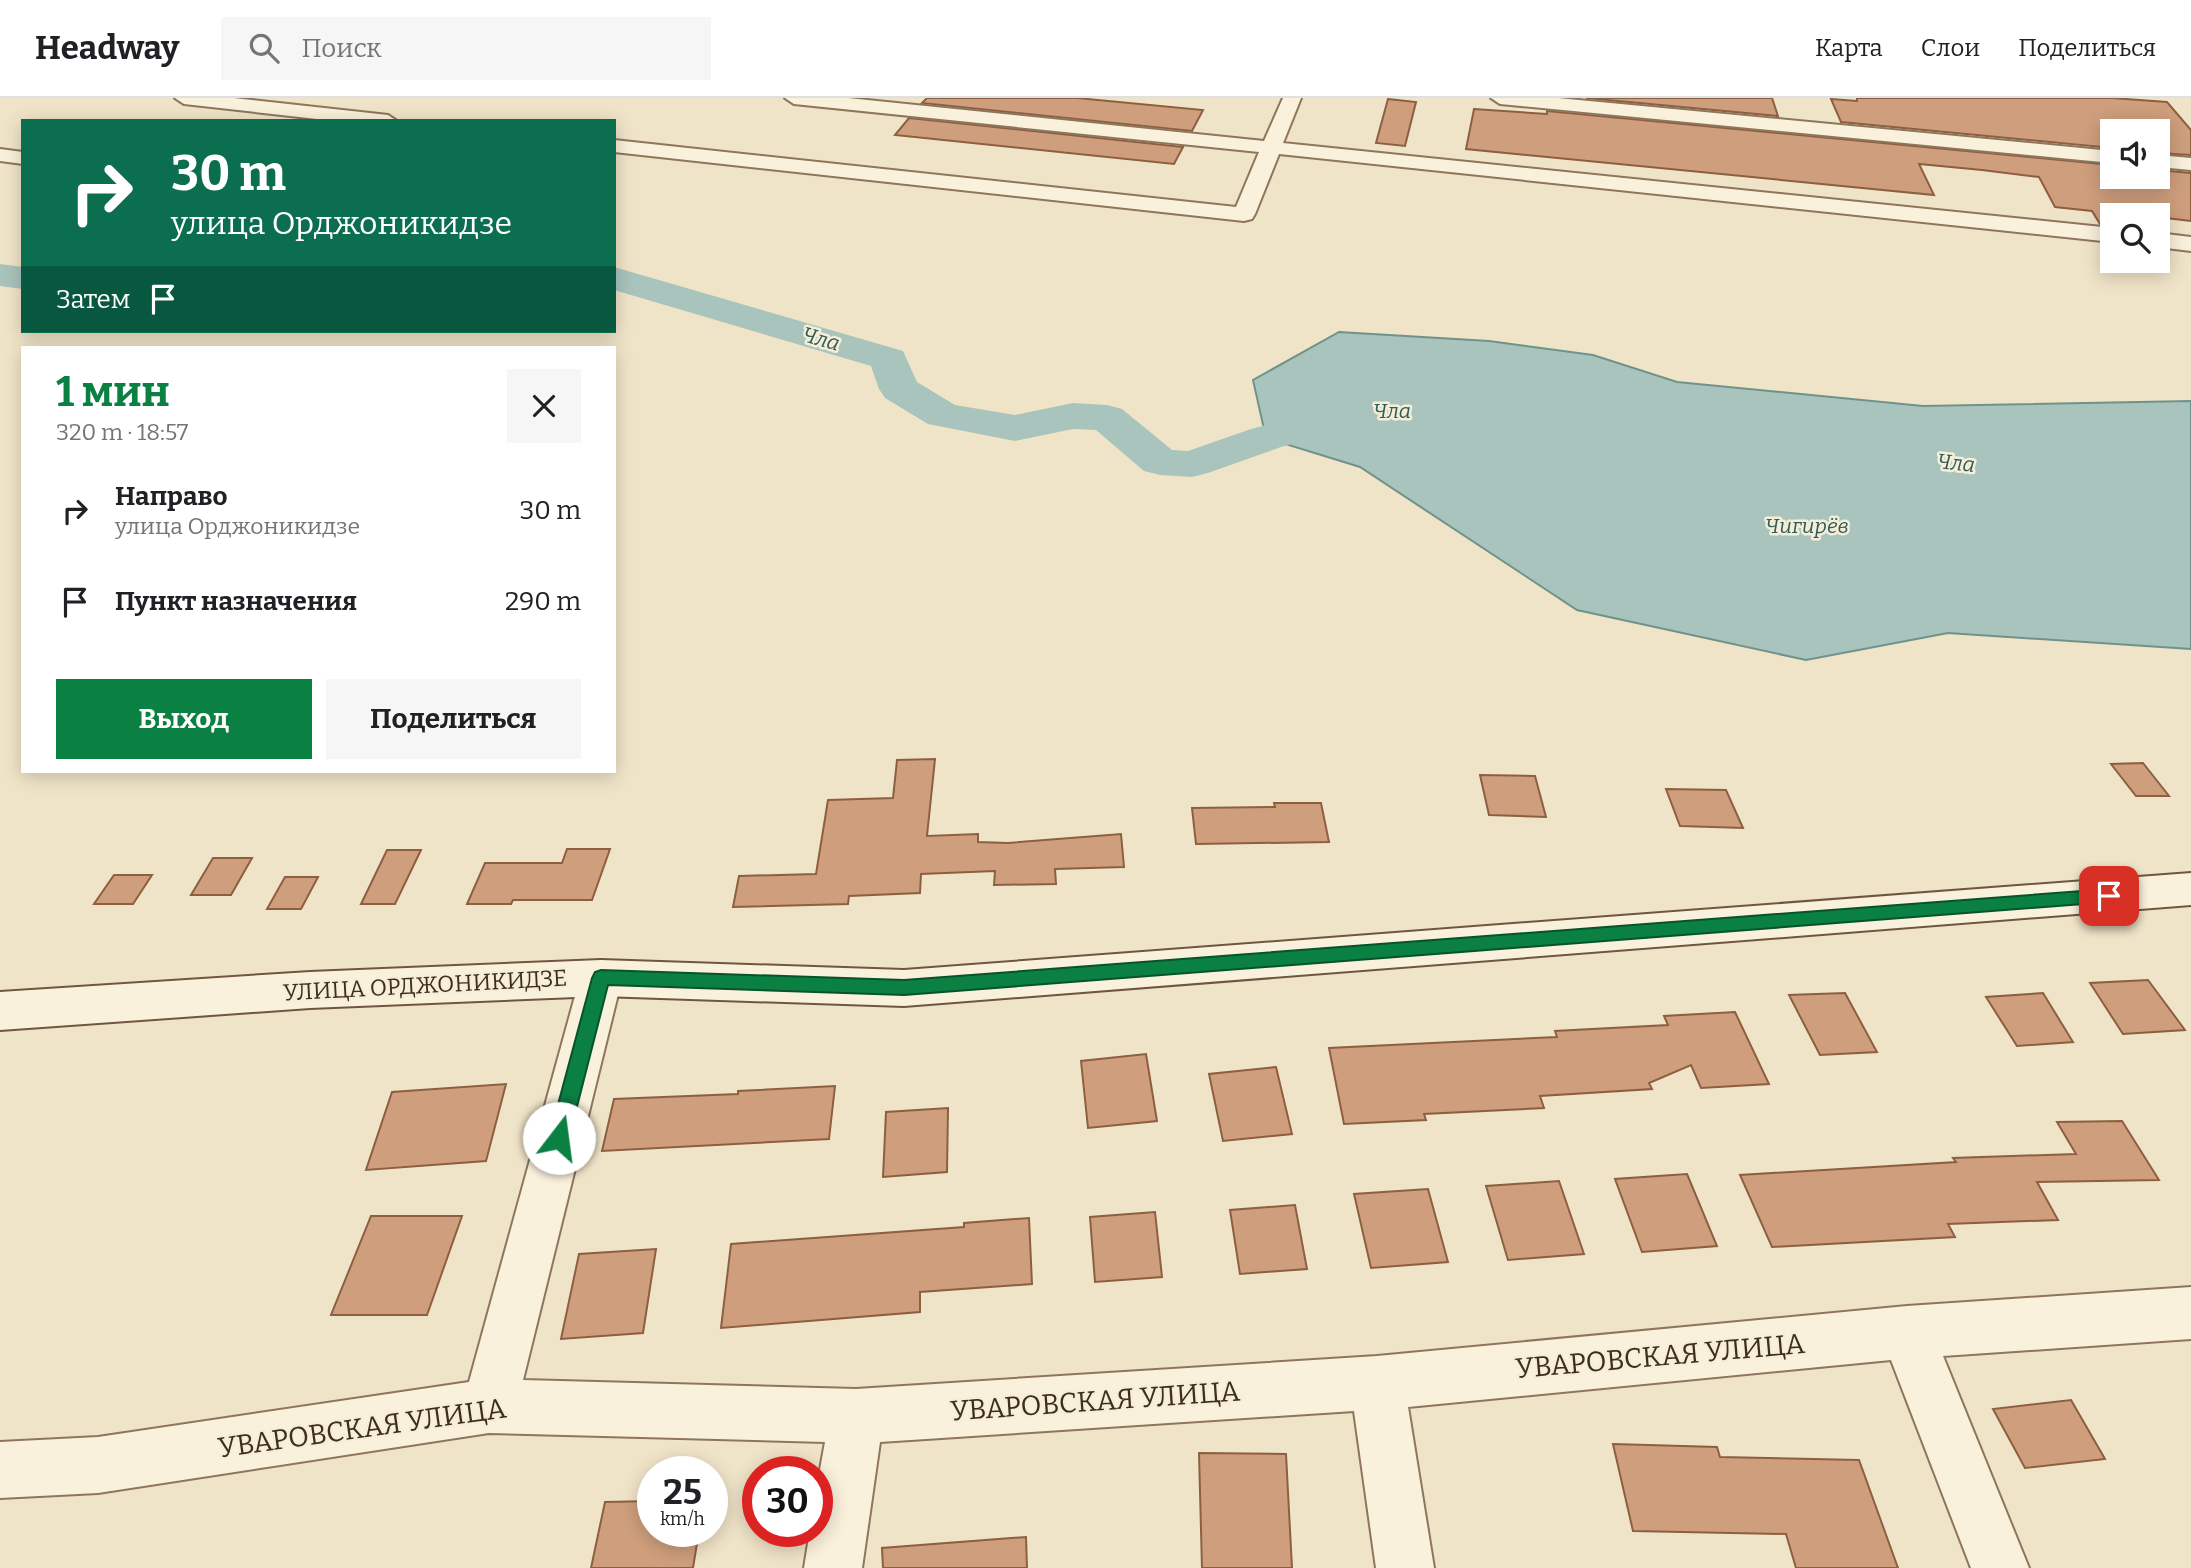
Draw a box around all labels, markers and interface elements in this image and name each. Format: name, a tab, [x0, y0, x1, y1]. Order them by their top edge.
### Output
search box	[221, 17, 711, 80]
text: Headway	[35, 28, 179, 68]
icon: search	[245, 29, 283, 67]
text: Поиск	[301, 33, 382, 64]
text: Карта	[1815, 34, 1883, 62]
text: Слои	[1921, 34, 1980, 62]
text: Поделиться	[2018, 34, 2156, 62]
map controls	[2100, 119, 2170, 273]
button: sound	[2100, 119, 2170, 189]
text: 30 m	[171, 144, 286, 203]
icon: right	[56, 147, 147, 238]
button: search	[2100, 203, 2170, 273]
text: улица Орджоникидзе	[171, 204, 512, 242]
icon: arrive	[144, 280, 182, 318]
text: Затем	[56, 284, 130, 315]
water label: Чла	[799, 321, 843, 357]
text: 1 мин	[56, 367, 170, 417]
button: close	[507, 369, 581, 443]
water label: Чла	[1373, 398, 1411, 424]
text: 320 m · 18:57	[56, 418, 188, 446]
water label: Чла	[1936, 448, 1976, 478]
text: Направо	[115, 481, 228, 512]
icon: right	[56, 492, 94, 530]
text: 30 m	[520, 495, 581, 526]
text: улица Орджоникидзе	[115, 512, 360, 540]
water label: Чигирёв	[1765, 513, 1849, 539]
icon: arrive	[56, 583, 94, 621]
text: Пункт назначения	[115, 586, 357, 617]
text: 290 m	[505, 586, 581, 617]
button: Выход	[56, 679, 312, 759]
button: Поделиться	[326, 679, 581, 759]
pin	[2079, 866, 2139, 926]
icon: arrive	[2090, 877, 2128, 915]
street label: УЛИЦА ОРДЖОНИКИДЗЕ	[282, 964, 568, 1006]
position arrow	[522, 1101, 596, 1175]
street label: УВАРОВСКАЯ УЛИЦА	[1514, 1327, 1806, 1385]
street label: УВАРОВСКАЯ УЛИЦА	[949, 1374, 1241, 1428]
street label: УВАРОВСКАЯ УЛИЦА	[216, 1391, 508, 1465]
speed limit sign: 30	[742, 1456, 833, 1547]
text: 25	[663, 1471, 702, 1513]
text: km/h	[660, 1508, 705, 1530]

